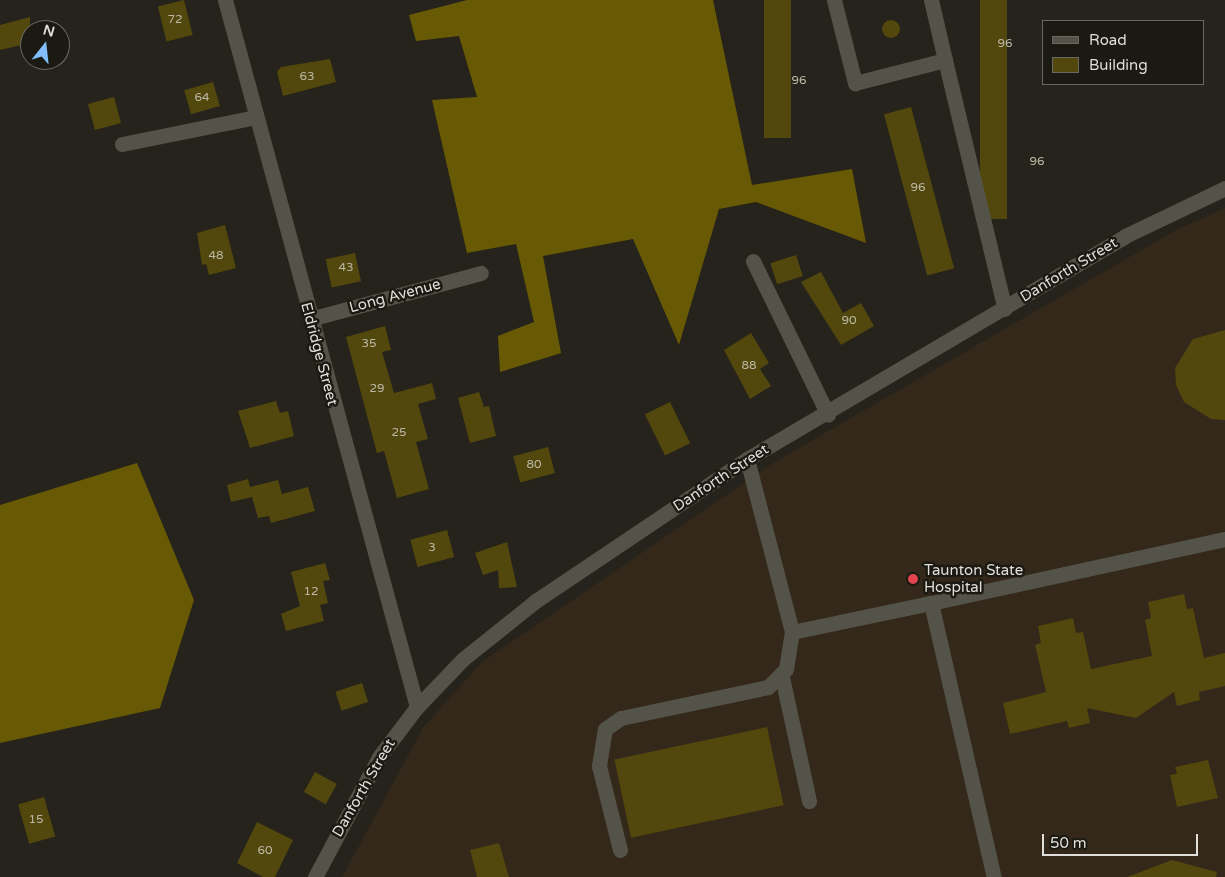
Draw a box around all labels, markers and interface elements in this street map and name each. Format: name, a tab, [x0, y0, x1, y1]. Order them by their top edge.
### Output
house number: 72	[167, 13, 183, 27]
north arrow	[20, 20, 70, 70]
legend	[1042, 20, 1205, 85]
text: N	[41, 21, 57, 41]
text: Road	[1089, 31, 1127, 49]
house number: 96	[997, 37, 1013, 51]
text: Building	[1089, 56, 1148, 74]
house number: 63	[299, 70, 315, 84]
house number: 96	[791, 74, 807, 88]
house number: 64	[194, 91, 210, 105]
house number: 96	[1029, 155, 1045, 169]
house number: 96	[910, 181, 926, 195]
street label: Danforth Street	[1017, 234, 1121, 306]
house number: 48	[208, 249, 224, 263]
house number: 43	[338, 261, 354, 275]
street label: Long Avenue	[347, 275, 443, 317]
street label: Eldridge Street	[297, 300, 341, 408]
house number: 90	[841, 314, 857, 328]
house number: 35	[361, 337, 377, 351]
house number: 88	[741, 359, 757, 373]
house number: 29	[369, 382, 385, 396]
house number: 25	[391, 426, 407, 440]
street label: Danforth Street	[670, 440, 772, 516]
house number: 80	[526, 458, 542, 472]
house number: 3	[428, 541, 436, 555]
place label: Taunton State Hospital	[924, 561, 1023, 596]
marker: Taunton State Hospital	[906, 572, 920, 586]
house number: 12	[303, 585, 319, 599]
street label: Danforth Street	[329, 736, 399, 840]
house number: 15	[28, 813, 44, 827]
scale bar	[1045, 824, 1201, 856]
text: 50 m	[1050, 834, 1087, 852]
house number: 60	[257, 844, 273, 858]

